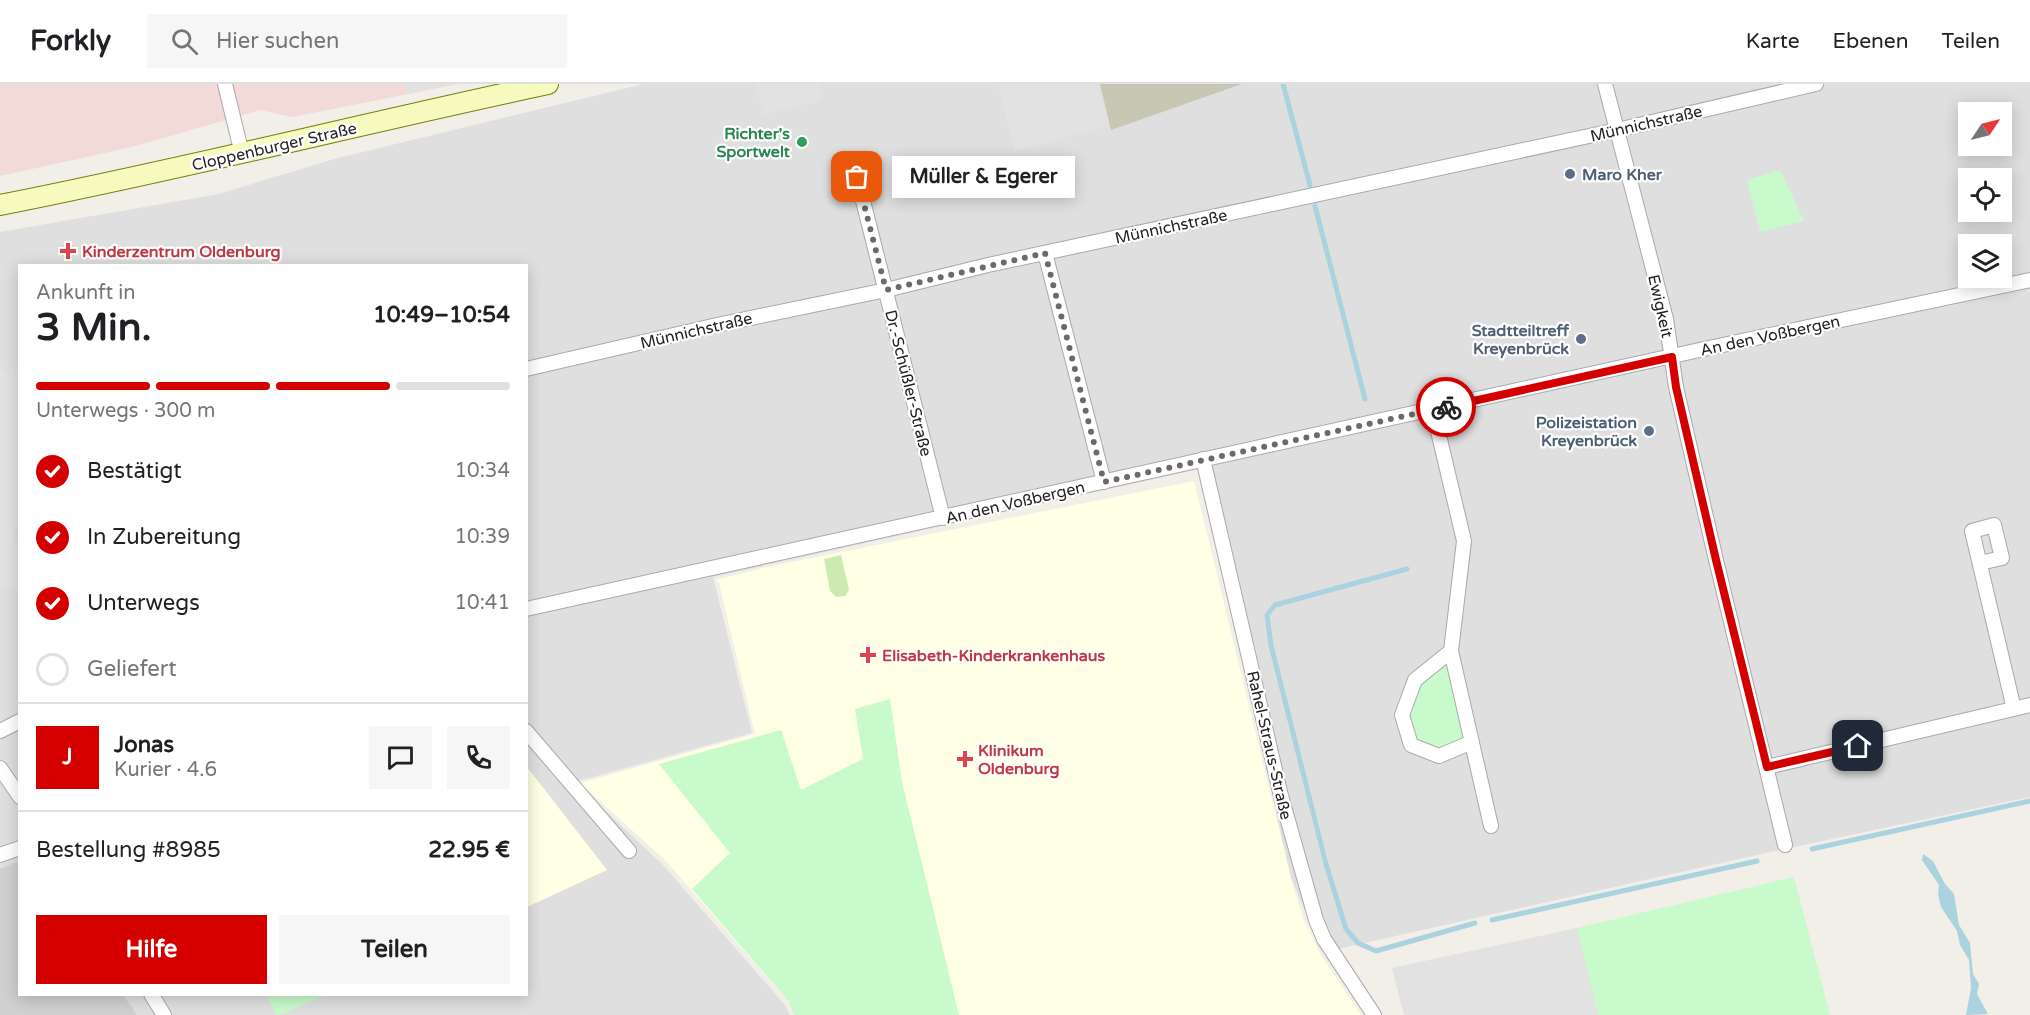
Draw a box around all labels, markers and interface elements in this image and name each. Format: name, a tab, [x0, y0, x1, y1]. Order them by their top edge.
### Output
search box	[147, 14, 567, 68]
text: Forkly	[30, 24, 111, 58]
icon: search	[168, 25, 201, 58]
text: Hier suchen	[216, 28, 339, 54]
text: Karte	[1746, 29, 1800, 54]
text: Ebenen	[1833, 29, 1909, 54]
text: Teilen	[1942, 29, 2000, 54]
street label: Münnichstraße	[1588, 101, 1704, 147]
north arrow	[1958, 102, 2012, 156]
map controls	[1958, 102, 2012, 288]
street label: Cloppenburger Straße	[190, 118, 359, 176]
place label: Richter's Sportwelt	[717, 124, 791, 162]
marker: Richter's Sportwelt	[795, 135, 809, 149]
pin	[831, 151, 882, 202]
callout: Müller & Egerer	[893, 156, 1076, 198]
icon: bag	[840, 160, 873, 193]
text: Müller & Egerer	[910, 165, 1057, 189]
place label: Maro Kher	[1582, 165, 1663, 185]
marker: Maro Kher	[1563, 167, 1577, 181]
button: locate	[1958, 168, 2012, 222]
street label: Münnichstraße	[1113, 205, 1229, 249]
button: layers	[1958, 234, 2012, 288]
marker: Kinderzentrum Oldenburg	[59, 242, 77, 260]
place label: Kinderzentrum Oldenburg	[82, 242, 281, 262]
street label: Ewigkeit	[1643, 273, 1677, 340]
text: Ankunft in	[36, 281, 135, 305]
text: 10:49–10:54	[373, 302, 510, 328]
text: 3 Min.	[36, 304, 152, 351]
street label: Münnichstraße	[638, 308, 754, 354]
street label: Dr.-Schüßler-Straße	[880, 308, 936, 459]
street label: An den Voßbergen	[1698, 311, 1842, 361]
place label: Stadtteiltreff Kreyenbrück	[1472, 321, 1570, 359]
marker: Stadtteiltreff Kreyenbrück	[1574, 332, 1588, 346]
courier	[1416, 377, 1476, 437]
icon: bike	[1430, 391, 1463, 424]
text: Unterwegs · 300 m	[36, 399, 215, 423]
place label: Polizeistation Kreyenbrück	[1536, 413, 1637, 451]
marker: Polizeistation Kreyenbrück	[1642, 424, 1656, 438]
icon: check	[36, 455, 69, 488]
text: Bestätigt	[87, 458, 182, 484]
text: 10:34	[455, 459, 510, 483]
street label: An den Voßbergen	[944, 477, 1087, 529]
icon: check	[36, 521, 69, 554]
text: In Zubereitung	[87, 524, 241, 550]
text: 10:39	[455, 525, 510, 549]
icon: check	[36, 587, 69, 620]
text: Unterwegs	[87, 590, 200, 616]
text: 10:41	[455, 591, 510, 615]
marker: Elisabeth-Kinderkrankenhaus	[859, 646, 877, 664]
place label: Elisabeth-Kinderkrankenhaus	[882, 646, 1105, 666]
text: Geliefert	[87, 656, 177, 682]
street label: Rahel-Straus-Straße	[1242, 669, 1296, 822]
pin	[1832, 720, 1883, 771]
button: chat	[369, 726, 432, 789]
button: phone	[447, 726, 510, 789]
icon: home	[1841, 729, 1874, 762]
text: Jonas	[114, 732, 174, 758]
place label: Klinikum Oldenburg	[978, 741, 1060, 779]
text: J	[62, 744, 73, 770]
marker: Klinikum Oldenburg	[956, 750, 974, 768]
text: Kurier · 4.6	[114, 758, 217, 782]
text: Bestellung #8985	[36, 837, 221, 863]
text: 22.95 €	[428, 837, 510, 863]
button: Hilfe	[36, 915, 267, 984]
button: Teilen	[279, 915, 510, 984]

